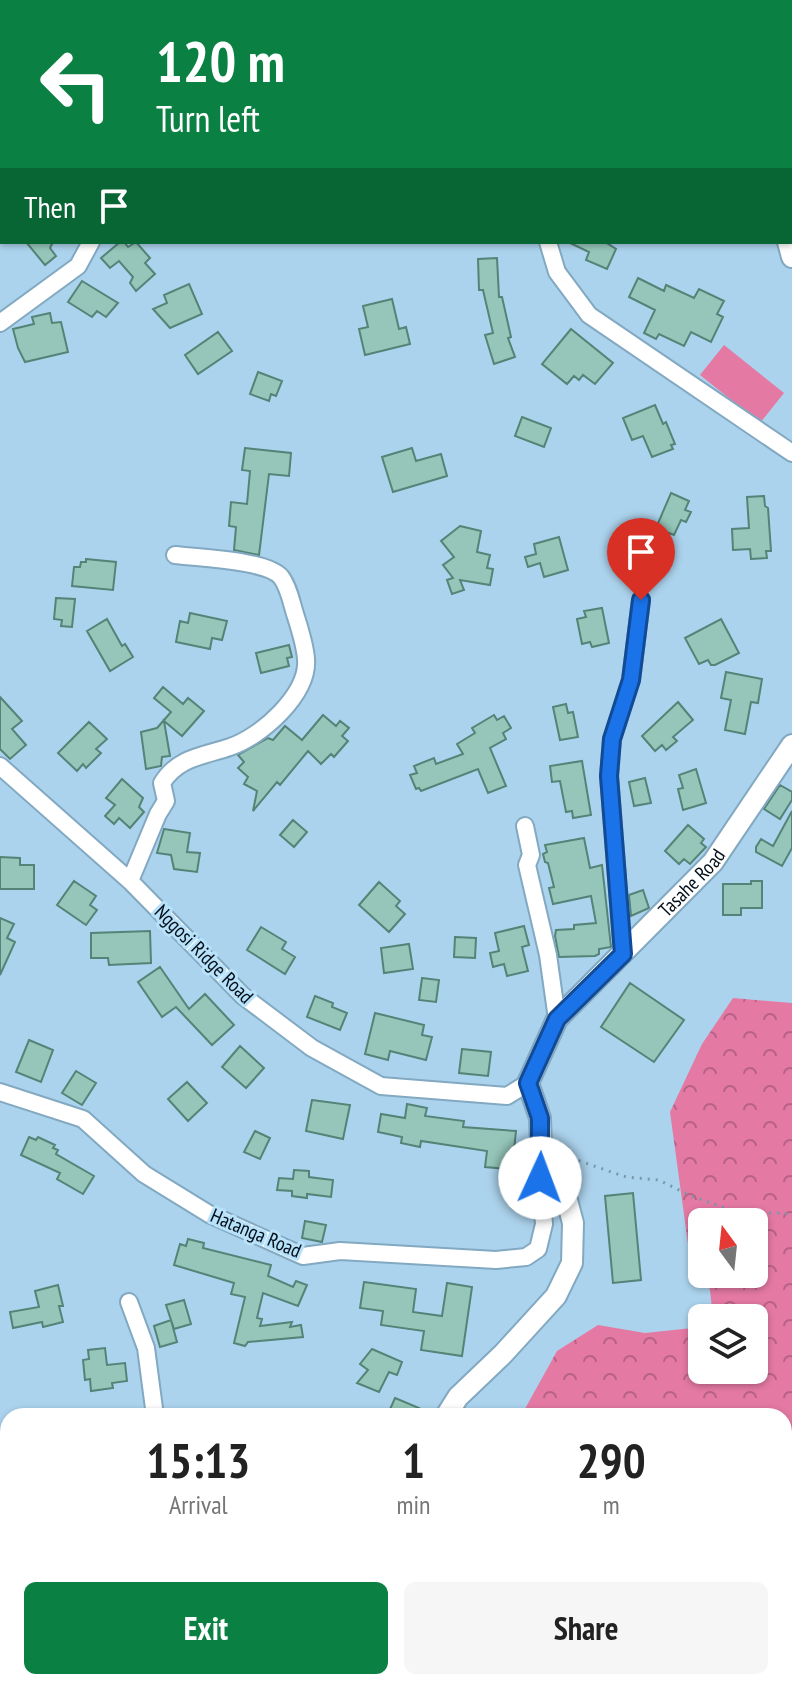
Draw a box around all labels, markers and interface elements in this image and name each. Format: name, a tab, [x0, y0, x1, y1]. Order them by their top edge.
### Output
text: 120 m	[156, 25, 285, 97]
icon: left	[24, 32, 128, 136]
text: Turn left	[156, 95, 260, 142]
icon: arrive	[92, 184, 136, 228]
text: Then	[24, 187, 76, 226]
pin	[607, 518, 675, 600]
icon: arrive	[619, 530, 663, 574]
street label: Tasahe Road	[653, 844, 731, 922]
street label: Nggosi Ridge Road	[149, 899, 259, 1009]
position arrow	[498, 1136, 582, 1220]
street label: Hatanga Road	[207, 1202, 305, 1264]
north arrow	[688, 1208, 768, 1288]
map controls	[688, 1208, 768, 1384]
button: layers	[688, 1304, 768, 1384]
text: 15:13	[146, 1429, 250, 1491]
text: 1	[402, 1429, 425, 1491]
text: 290	[577, 1429, 646, 1491]
text: Arrival	[169, 1488, 228, 1521]
text: min	[396, 1488, 430, 1521]
text: m	[603, 1488, 620, 1521]
button: Exit	[24, 1582, 388, 1674]
button: Share	[404, 1582, 768, 1674]

